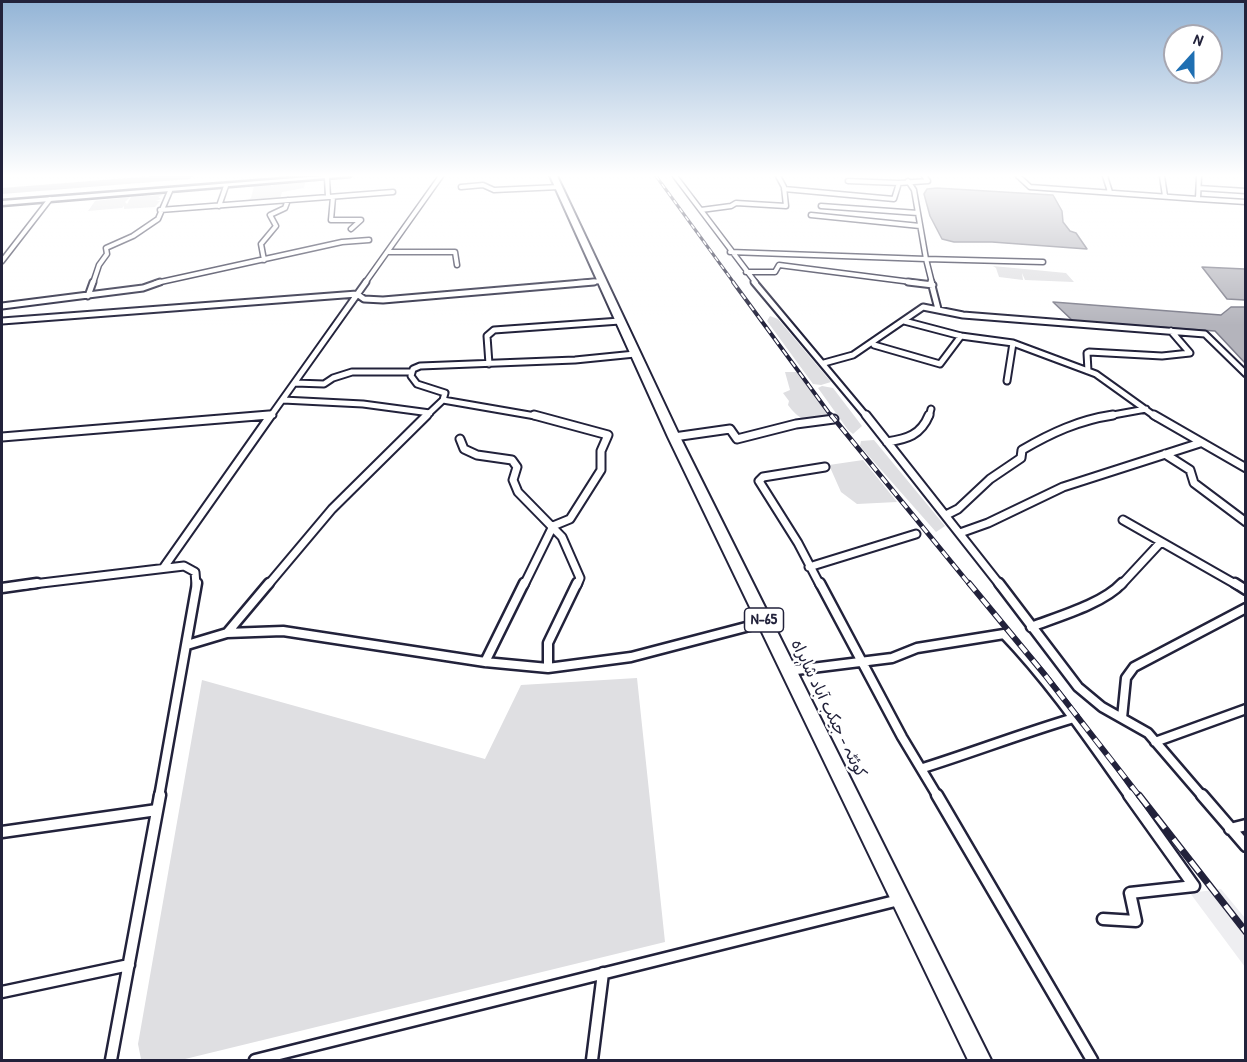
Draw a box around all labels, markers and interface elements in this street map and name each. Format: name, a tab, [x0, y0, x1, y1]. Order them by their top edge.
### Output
north arrow	[1163, 24, 1223, 84]
text: N	[1191, 27, 1207, 51]
road number: N-65	[744, 608, 783, 632]
street label: کوئٹہ - جیکب آباد شاہراہ	[786, 637, 870, 781]

